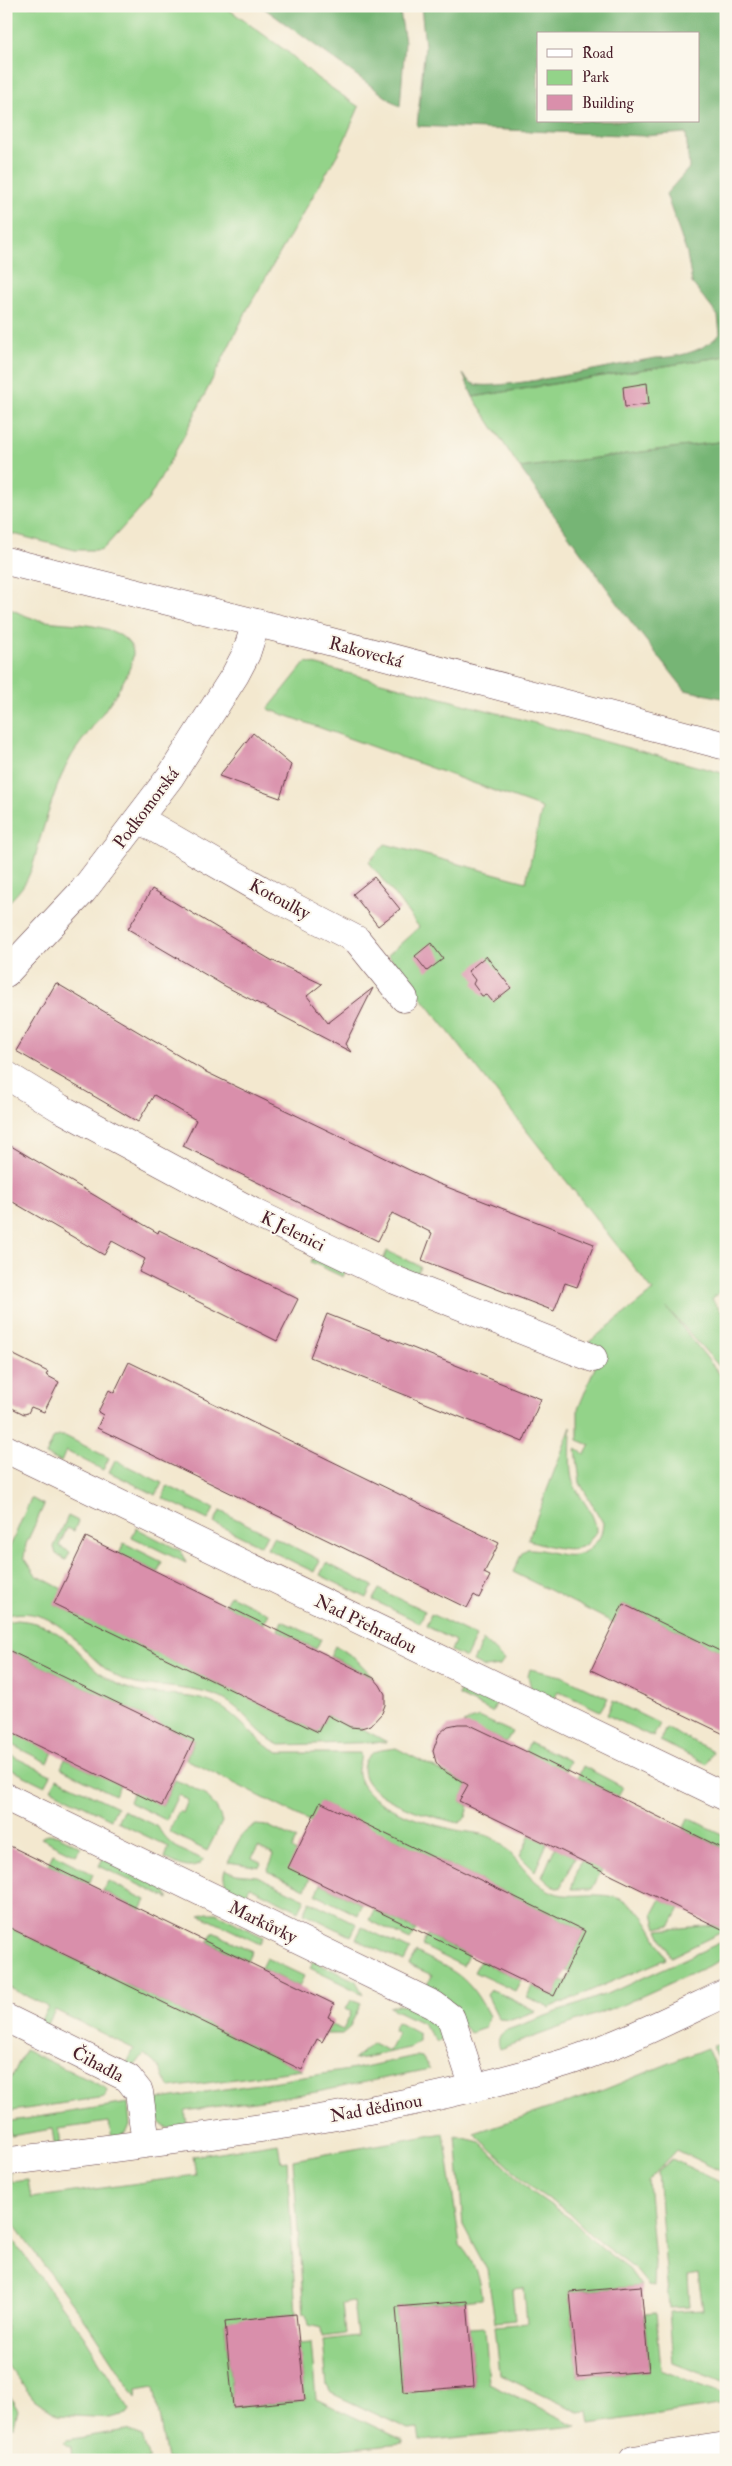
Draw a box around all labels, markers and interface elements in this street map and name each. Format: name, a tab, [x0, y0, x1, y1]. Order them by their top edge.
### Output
legend	[537, 32, 700, 122]
text: Road	[582, 44, 614, 63]
text: Park	[582, 68, 609, 87]
text: Building	[582, 94, 634, 113]
street label: Rakovecká	[327, 632, 406, 673]
street label: Podkomorská	[108, 763, 185, 853]
street label: Kotoulky	[245, 874, 315, 926]
street label: K Jelenici	[257, 1206, 329, 1257]
street label: Nad Přehradou	[311, 1590, 421, 1659]
street label: Markůvky	[225, 1896, 302, 1949]
street label: Čihadla	[68, 2041, 128, 2088]
street label: Nad dědinou	[328, 2089, 424, 2128]

